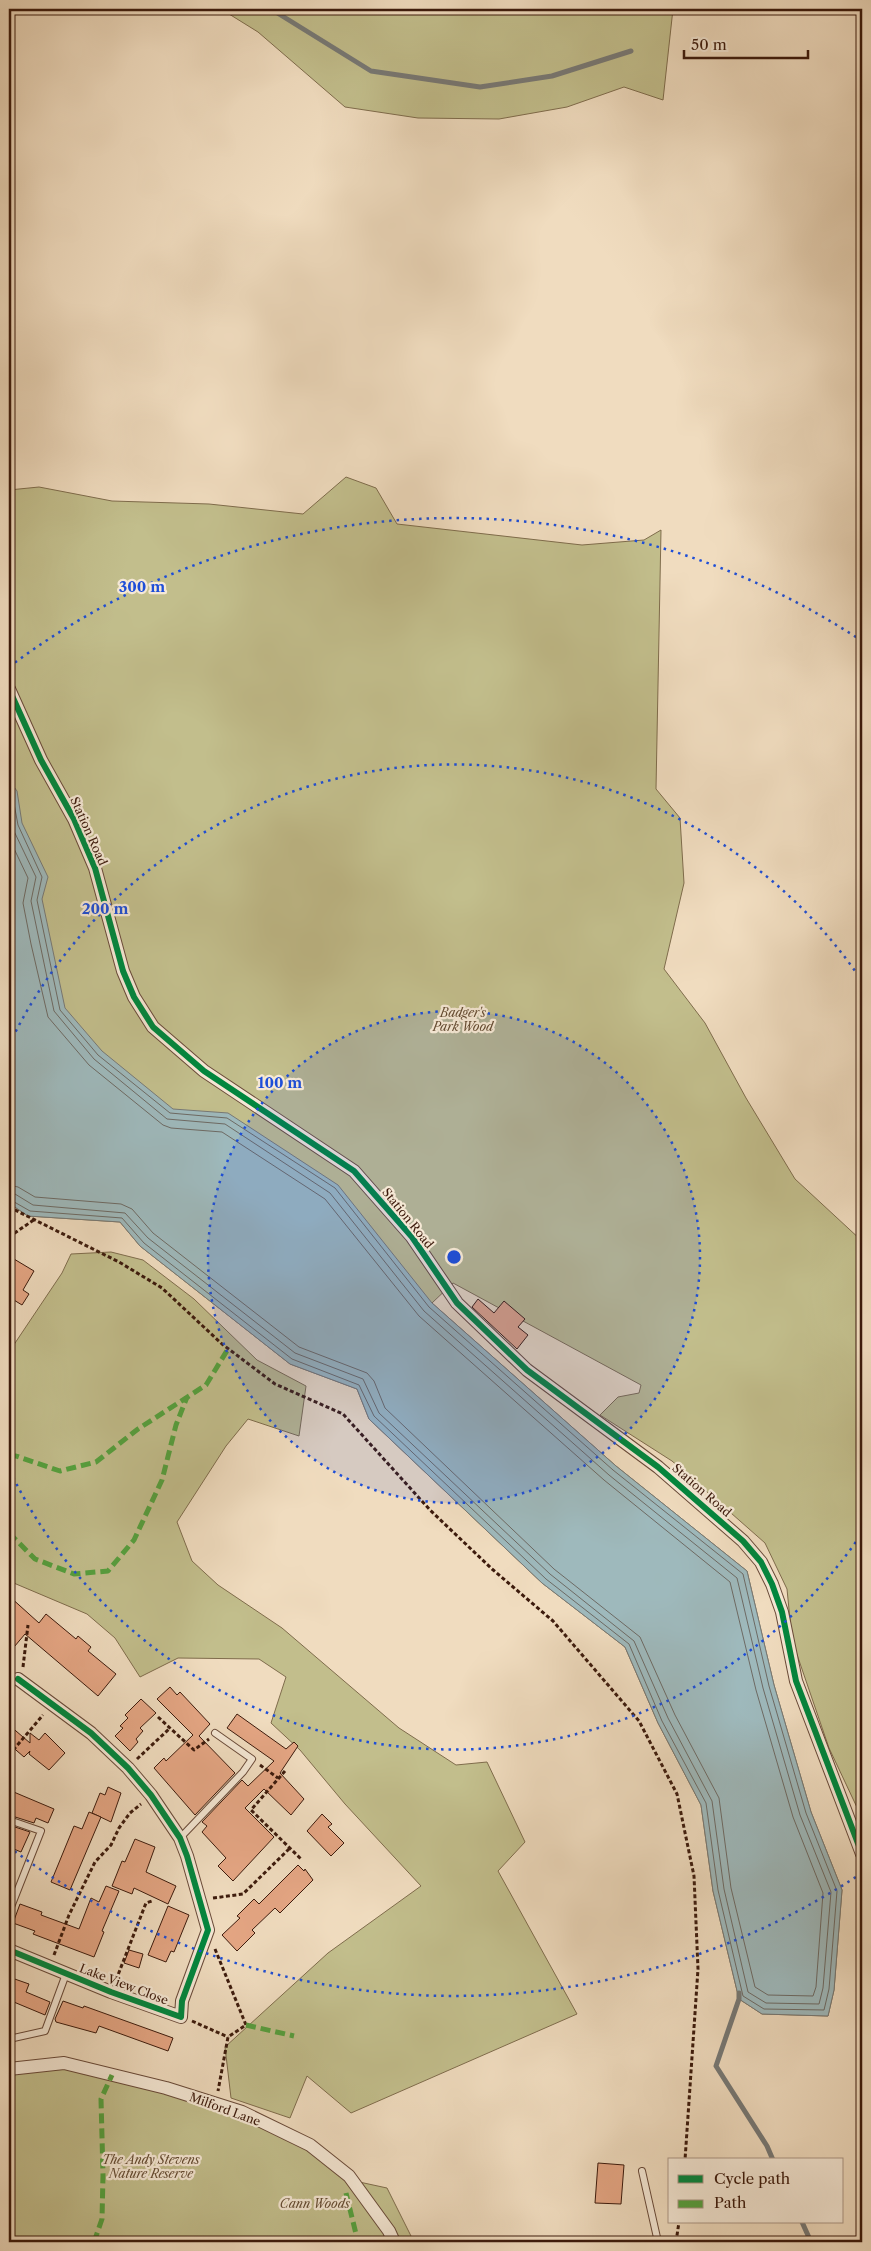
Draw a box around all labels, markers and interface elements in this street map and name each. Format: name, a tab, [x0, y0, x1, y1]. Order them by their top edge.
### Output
scale bar	[684, 28, 807, 60]
text: 50 m	[691, 35, 727, 54]
text: 300 m	[119, 577, 165, 596]
street label: Station Road	[67, 794, 111, 868]
text: 200 m	[82, 899, 128, 918]
park label: Badger's Park Wood	[432, 1005, 495, 1034]
text: 100 m	[258, 1073, 302, 1092]
street label: Station Road	[379, 1185, 437, 1252]
centre of rings	[445, 1248, 463, 1266]
street label: Station Road	[669, 1460, 735, 1520]
street label: Lake View Close	[78, 1960, 171, 2008]
street label: Milford Lane	[187, 2089, 263, 2129]
park label: The Andy Stevens Nature Reserve	[102, 2152, 201, 2181]
legend	[668, 2158, 844, 2224]
text: Cycle path	[714, 2169, 791, 2188]
text: Path	[714, 2193, 747, 2212]
park label: Cann Woods	[280, 2196, 351, 2211]

